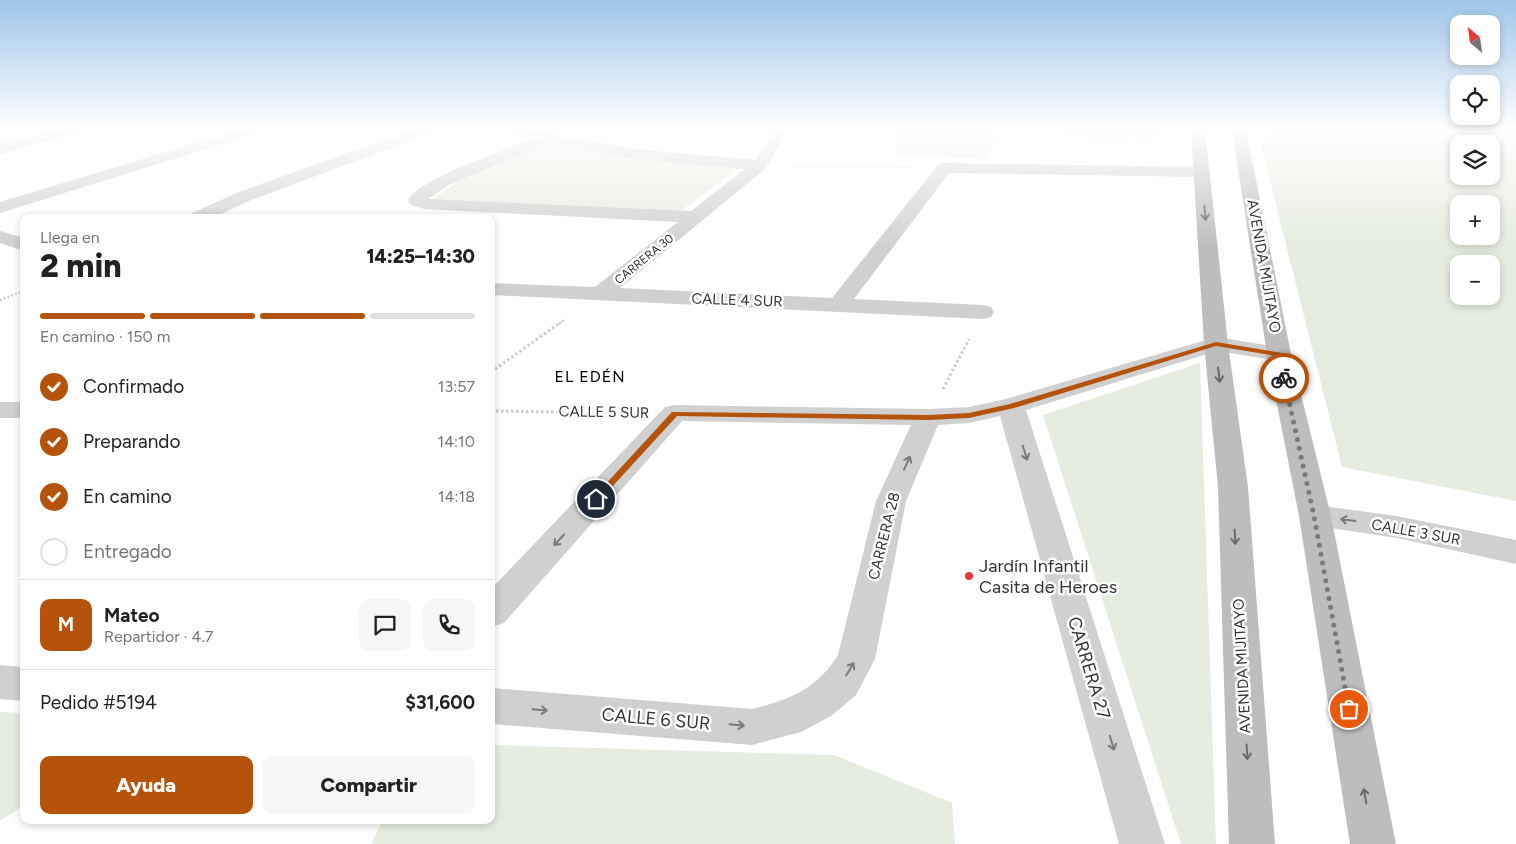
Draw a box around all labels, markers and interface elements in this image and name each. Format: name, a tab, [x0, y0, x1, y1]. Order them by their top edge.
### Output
north arrow	[1450, 15, 1500, 65]
map controls	[1450, 15, 1500, 305]
button: locate	[1450, 75, 1500, 125]
button: layers	[1450, 135, 1500, 185]
button: +	[1450, 195, 1500, 245]
street label: AVENIDA MIJITAYO	[1243, 198, 1285, 334]
one-way arrow	[1201, 205, 1210, 221]
text: Llega en	[40, 228, 100, 247]
street label: CARRERA 30	[612, 231, 677, 287]
text: 14:25–14:30	[366, 245, 475, 268]
text: 2 min	[40, 247, 122, 285]
button: −	[1450, 255, 1500, 305]
street label: CALLE 4 SUR	[691, 289, 783, 311]
text: En camino · 150 m	[40, 327, 170, 346]
courier	[1259, 353, 1309, 403]
icon: bike	[1270, 364, 1298, 392]
district label: EL EDÉN	[554, 367, 626, 386]
one-way arrow	[1214, 367, 1224, 383]
icon: check	[40, 373, 68, 401]
text: Confirmado	[83, 375, 184, 398]
text: 13:57	[438, 377, 475, 396]
street label: CALLE 5 SUR	[558, 402, 650, 422]
icon: check	[40, 428, 68, 456]
text: Preparando	[83, 430, 181, 453]
text: 14:10	[438, 432, 475, 451]
one-way arrow	[1021, 444, 1031, 460]
one-way arrow	[903, 456, 913, 471]
pin	[575, 478, 617, 520]
icon: check	[40, 483, 68, 511]
text: En camino	[83, 485, 172, 508]
icon: home	[582, 485, 610, 513]
text: 14:18	[438, 487, 475, 506]
street label: CARRERA 28	[864, 490, 904, 582]
one-way arrow	[1340, 515, 1356, 525]
street label: CALLE 3 SUR	[1370, 515, 1462, 549]
one-way arrow	[1231, 529, 1240, 545]
one-way arrow	[553, 533, 565, 546]
text: Entregado	[83, 540, 172, 563]
place label: Jardín Infantil Casita de Heroes	[979, 555, 1117, 598]
marker: Jardín Infantil Casita de Heroes	[963, 570, 975, 582]
street label: AVENIDA MIJITAYO	[1229, 598, 1255, 734]
button: chat	[359, 599, 411, 651]
button: phone	[423, 599, 475, 651]
text: Mateo	[104, 604, 159, 627]
text: M	[58, 613, 74, 636]
street label: CARRERA 27	[1063, 614, 1115, 722]
text: Repartidor · 4.7	[104, 627, 213, 646]
one-way arrow	[846, 662, 856, 677]
pin	[1328, 688, 1370, 730]
text: Pedido #5194	[40, 691, 157, 714]
text: $31,600	[405, 691, 475, 714]
icon: bag	[1335, 695, 1363, 723]
street label: CALLE 6 SUR	[601, 703, 711, 735]
one-way arrow	[532, 705, 548, 714]
one-way arrow	[728, 721, 744, 730]
one-way arrow	[1107, 734, 1117, 750]
one-way arrow	[1242, 743, 1252, 759]
button: Ayuda	[40, 756, 253, 814]
button: Compartir	[263, 756, 475, 814]
one-way arrow	[1359, 788, 1369, 804]

